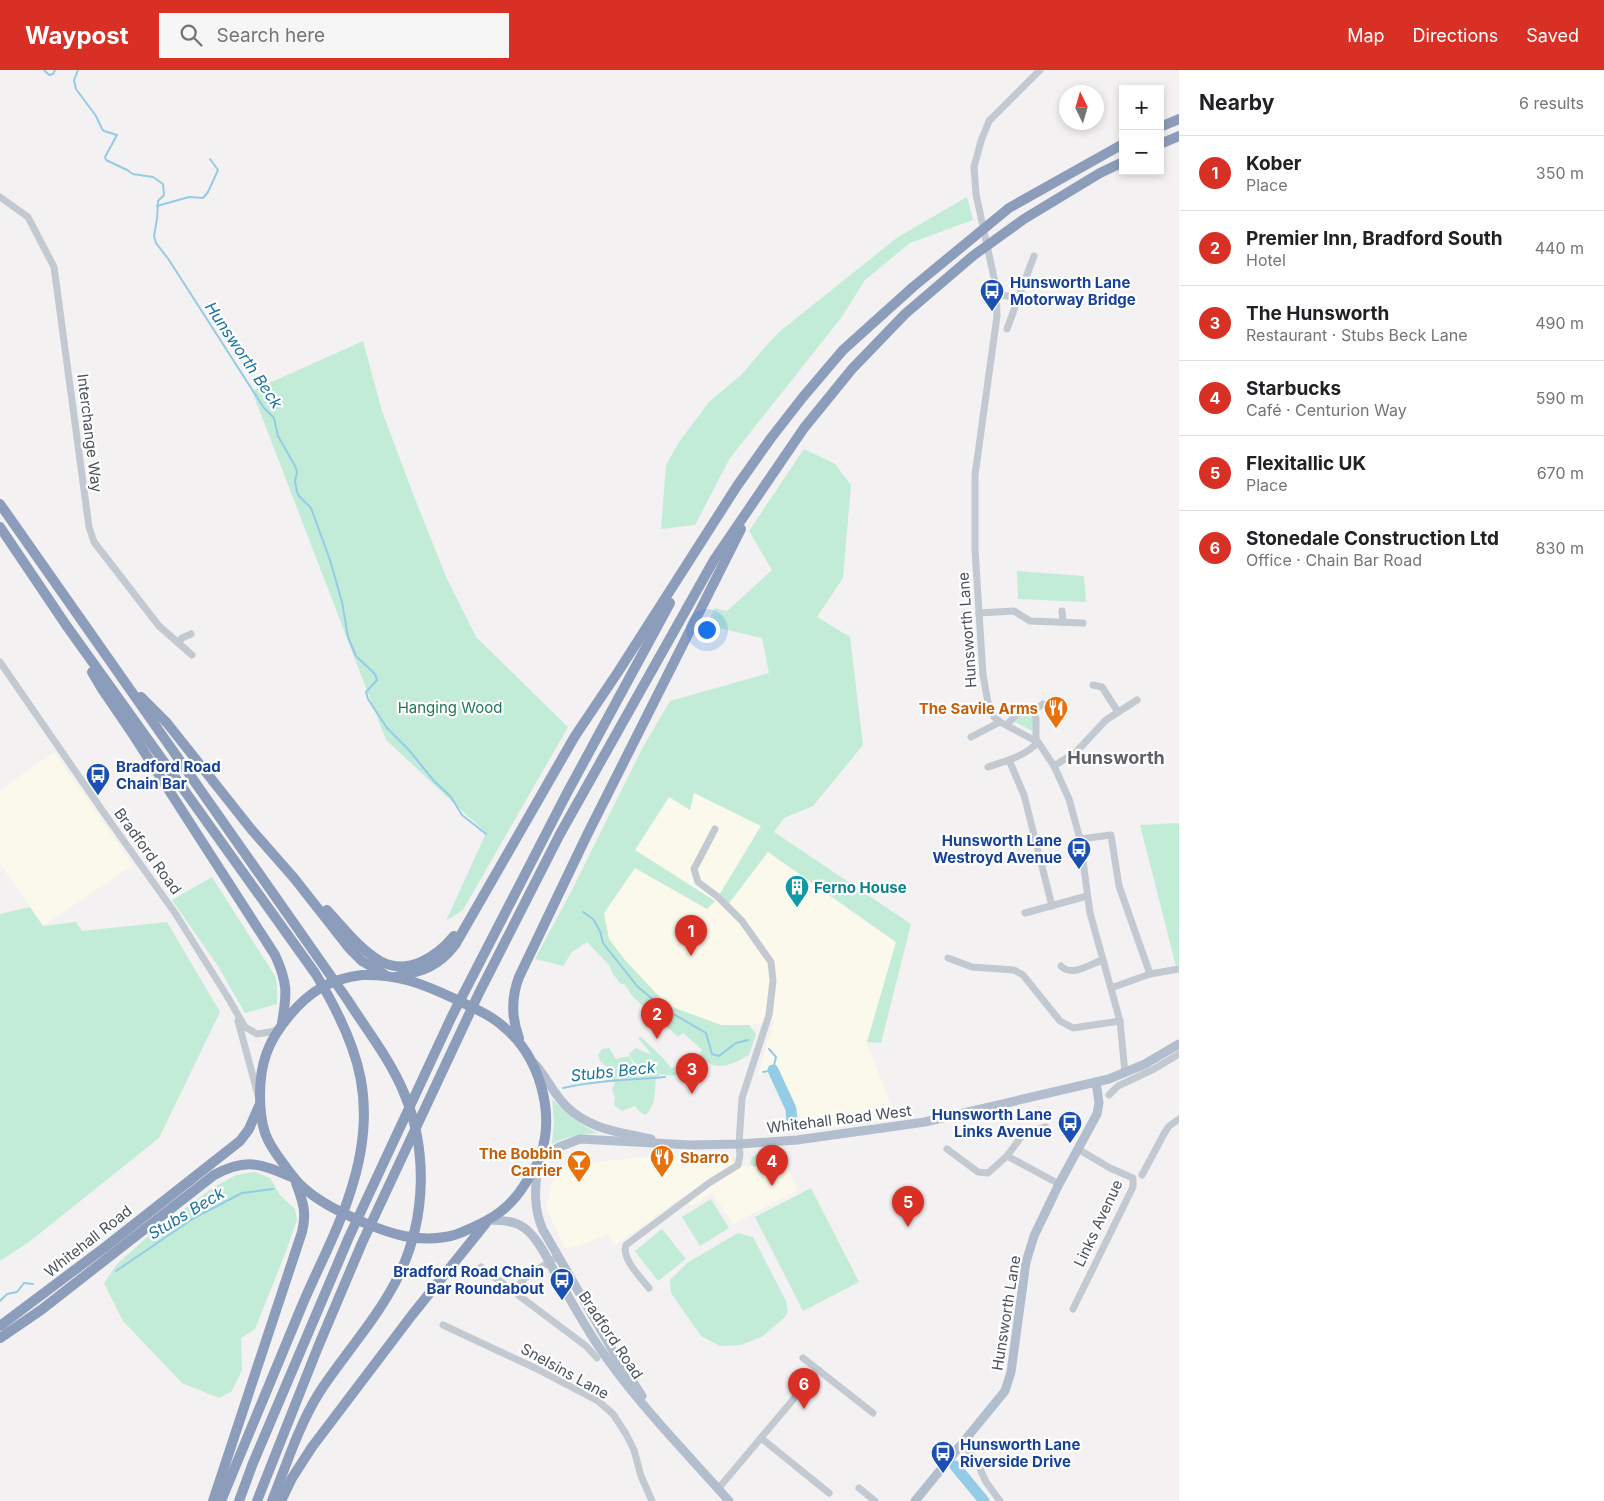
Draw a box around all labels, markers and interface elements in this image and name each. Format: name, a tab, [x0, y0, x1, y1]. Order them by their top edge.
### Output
search box	[159, 13, 509, 58]
text: Waypost	[25, 21, 129, 50]
icon: search	[177, 21, 205, 49]
text: Search here	[217, 24, 325, 47]
text: Map	[1347, 25, 1385, 46]
text: Directions	[1413, 25, 1498, 46]
text: Saved	[1526, 25, 1579, 46]
north arrow	[1059, 85, 1104, 130]
map controls	[1119, 85, 1164, 175]
button: +	[1119, 85, 1164, 130]
text: Nearby	[1199, 90, 1274, 115]
text: 6 results	[1519, 93, 1584, 113]
button: −	[1119, 130, 1164, 175]
text: Kober	[1246, 152, 1302, 175]
text: 1	[1212, 163, 1218, 183]
text: 350 m	[1536, 163, 1584, 183]
text: Place	[1246, 175, 1288, 195]
text: Premier Inn, Bradford South	[1246, 227, 1503, 250]
text: 2	[1210, 238, 1220, 258]
text: 440 m	[1535, 238, 1584, 258]
text: Hotel	[1246, 250, 1286, 270]
place label: Hunsworth Lane Motorway Bridge	[1010, 273, 1136, 309]
bus stop icon: Hunsworth Lane Motorway Bridge	[979, 278, 1005, 312]
water label: Hunsworth Beck	[201, 298, 287, 412]
text: The Hunsworth	[1246, 302, 1389, 325]
text: 3	[1210, 313, 1220, 333]
text: 490 m	[1535, 313, 1584, 333]
text: Restaurant · Stubs Beck Lane	[1246, 325, 1468, 345]
street label: Interchange Way	[73, 373, 107, 494]
text: Starbucks	[1246, 377, 1341, 400]
text: 4	[1210, 388, 1220, 408]
text: 590 m	[1536, 388, 1584, 408]
text: Café · Centurion Way	[1246, 400, 1407, 420]
text: Flexitallic UK	[1246, 452, 1366, 475]
text: 5	[1210, 463, 1220, 483]
text: 670 m	[1537, 463, 1584, 483]
text: Place	[1246, 475, 1288, 495]
text: Stonedale Construction Ltd	[1246, 527, 1499, 550]
text: 6	[1210, 538, 1220, 558]
text: 830 m	[1536, 538, 1584, 558]
text: Office · Chain Bar Road	[1246, 550, 1422, 570]
street label: Hunsworth Lane	[953, 571, 981, 689]
your location	[694, 617, 720, 643]
restaurant icon: The Savile Arms	[1043, 695, 1069, 729]
park label: Hanging Wood	[398, 698, 502, 717]
place label: The Savile Arms	[919, 699, 1038, 718]
district label: Hunsworth	[1067, 747, 1165, 768]
place label: Bradford Road Chain Bar	[116, 757, 221, 793]
bus stop icon: Bradford Road Chain Bar	[85, 762, 111, 796]
street label: Bradford Road	[110, 804, 186, 898]
place label: Hunsworth Lane Westroyd Avenue	[932, 831, 1062, 867]
bus stop icon: Hunsworth Lane Westroyd Avenue	[1066, 836, 1092, 870]
building icon: Ferno House	[784, 874, 810, 908]
place label: Ferno House	[814, 878, 907, 897]
pin: 1	[675, 915, 707, 956]
pin: 2	[641, 998, 673, 1039]
pin: 3	[676, 1053, 708, 1094]
water label: Stubs Beck	[570, 1057, 657, 1085]
street label: Whitehall Road West	[766, 1101, 912, 1137]
place label: Hunsworth Lane Links Avenue	[932, 1105, 1052, 1141]
bus stop icon: Hunsworth Lane Links Avenue	[1057, 1110, 1083, 1144]
place label: The Bobbin Carrier	[479, 1144, 562, 1180]
restaurant icon: Sbarro	[649, 1144, 675, 1178]
pin: 4	[756, 1145, 788, 1186]
place label: Sbarro	[680, 1148, 729, 1167]
bar icon: The Bobbin Carrier	[566, 1149, 592, 1183]
street label: Links Avenue	[1070, 1176, 1126, 1270]
water label: Stubs Beck	[144, 1182, 228, 1244]
pin: 5	[892, 1186, 924, 1227]
street label: Whitehall Road	[40, 1201, 136, 1281]
street label: Hunsworth Lane	[988, 1254, 1024, 1372]
place label: Bradford Road Chain Bar Roundabout	[393, 1262, 544, 1298]
bus stop icon: Bradford Road Chain Bar Roundabout	[549, 1267, 575, 1301]
street label: Bradford Road	[575, 1287, 647, 1383]
street label: Snelsins Lane	[518, 1339, 612, 1403]
pin: 6	[788, 1368, 820, 1409]
place label: Hunsworth Lane Riverside Drive	[960, 1435, 1080, 1471]
bus stop icon: Hunsworth Lane Riverside Drive	[930, 1440, 956, 1474]

